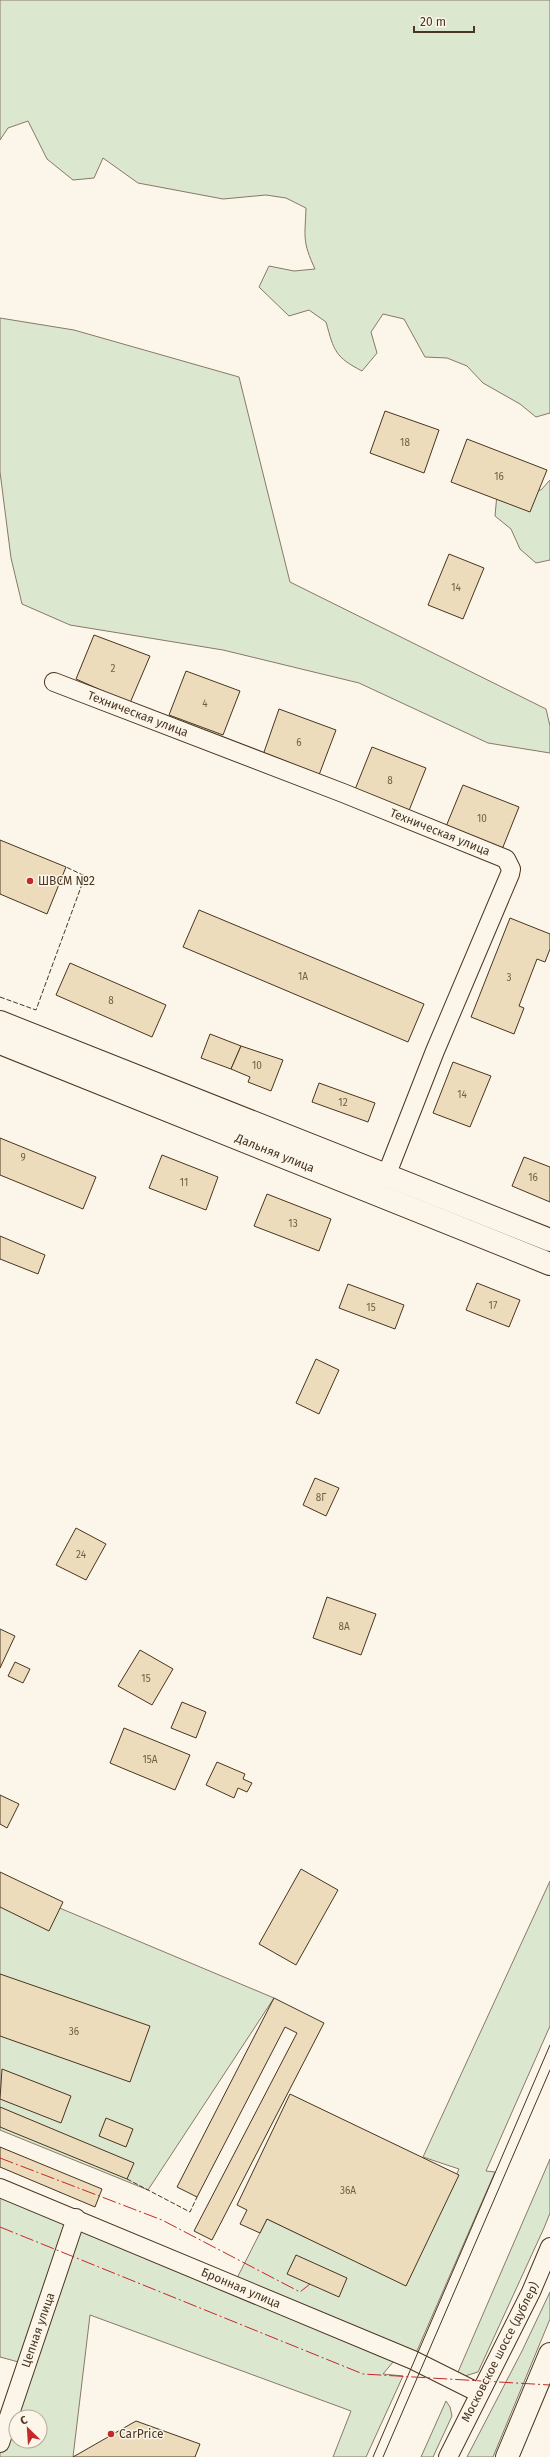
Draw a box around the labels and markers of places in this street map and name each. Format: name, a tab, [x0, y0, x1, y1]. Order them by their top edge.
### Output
place label: ШВСМ №2	[38, 874, 95, 888]
marker: ШВСМ №2	[25, 876, 35, 886]
place label: CarPrice	[119, 2427, 164, 2441]
marker: CarPrice	[106, 2429, 116, 2439]

